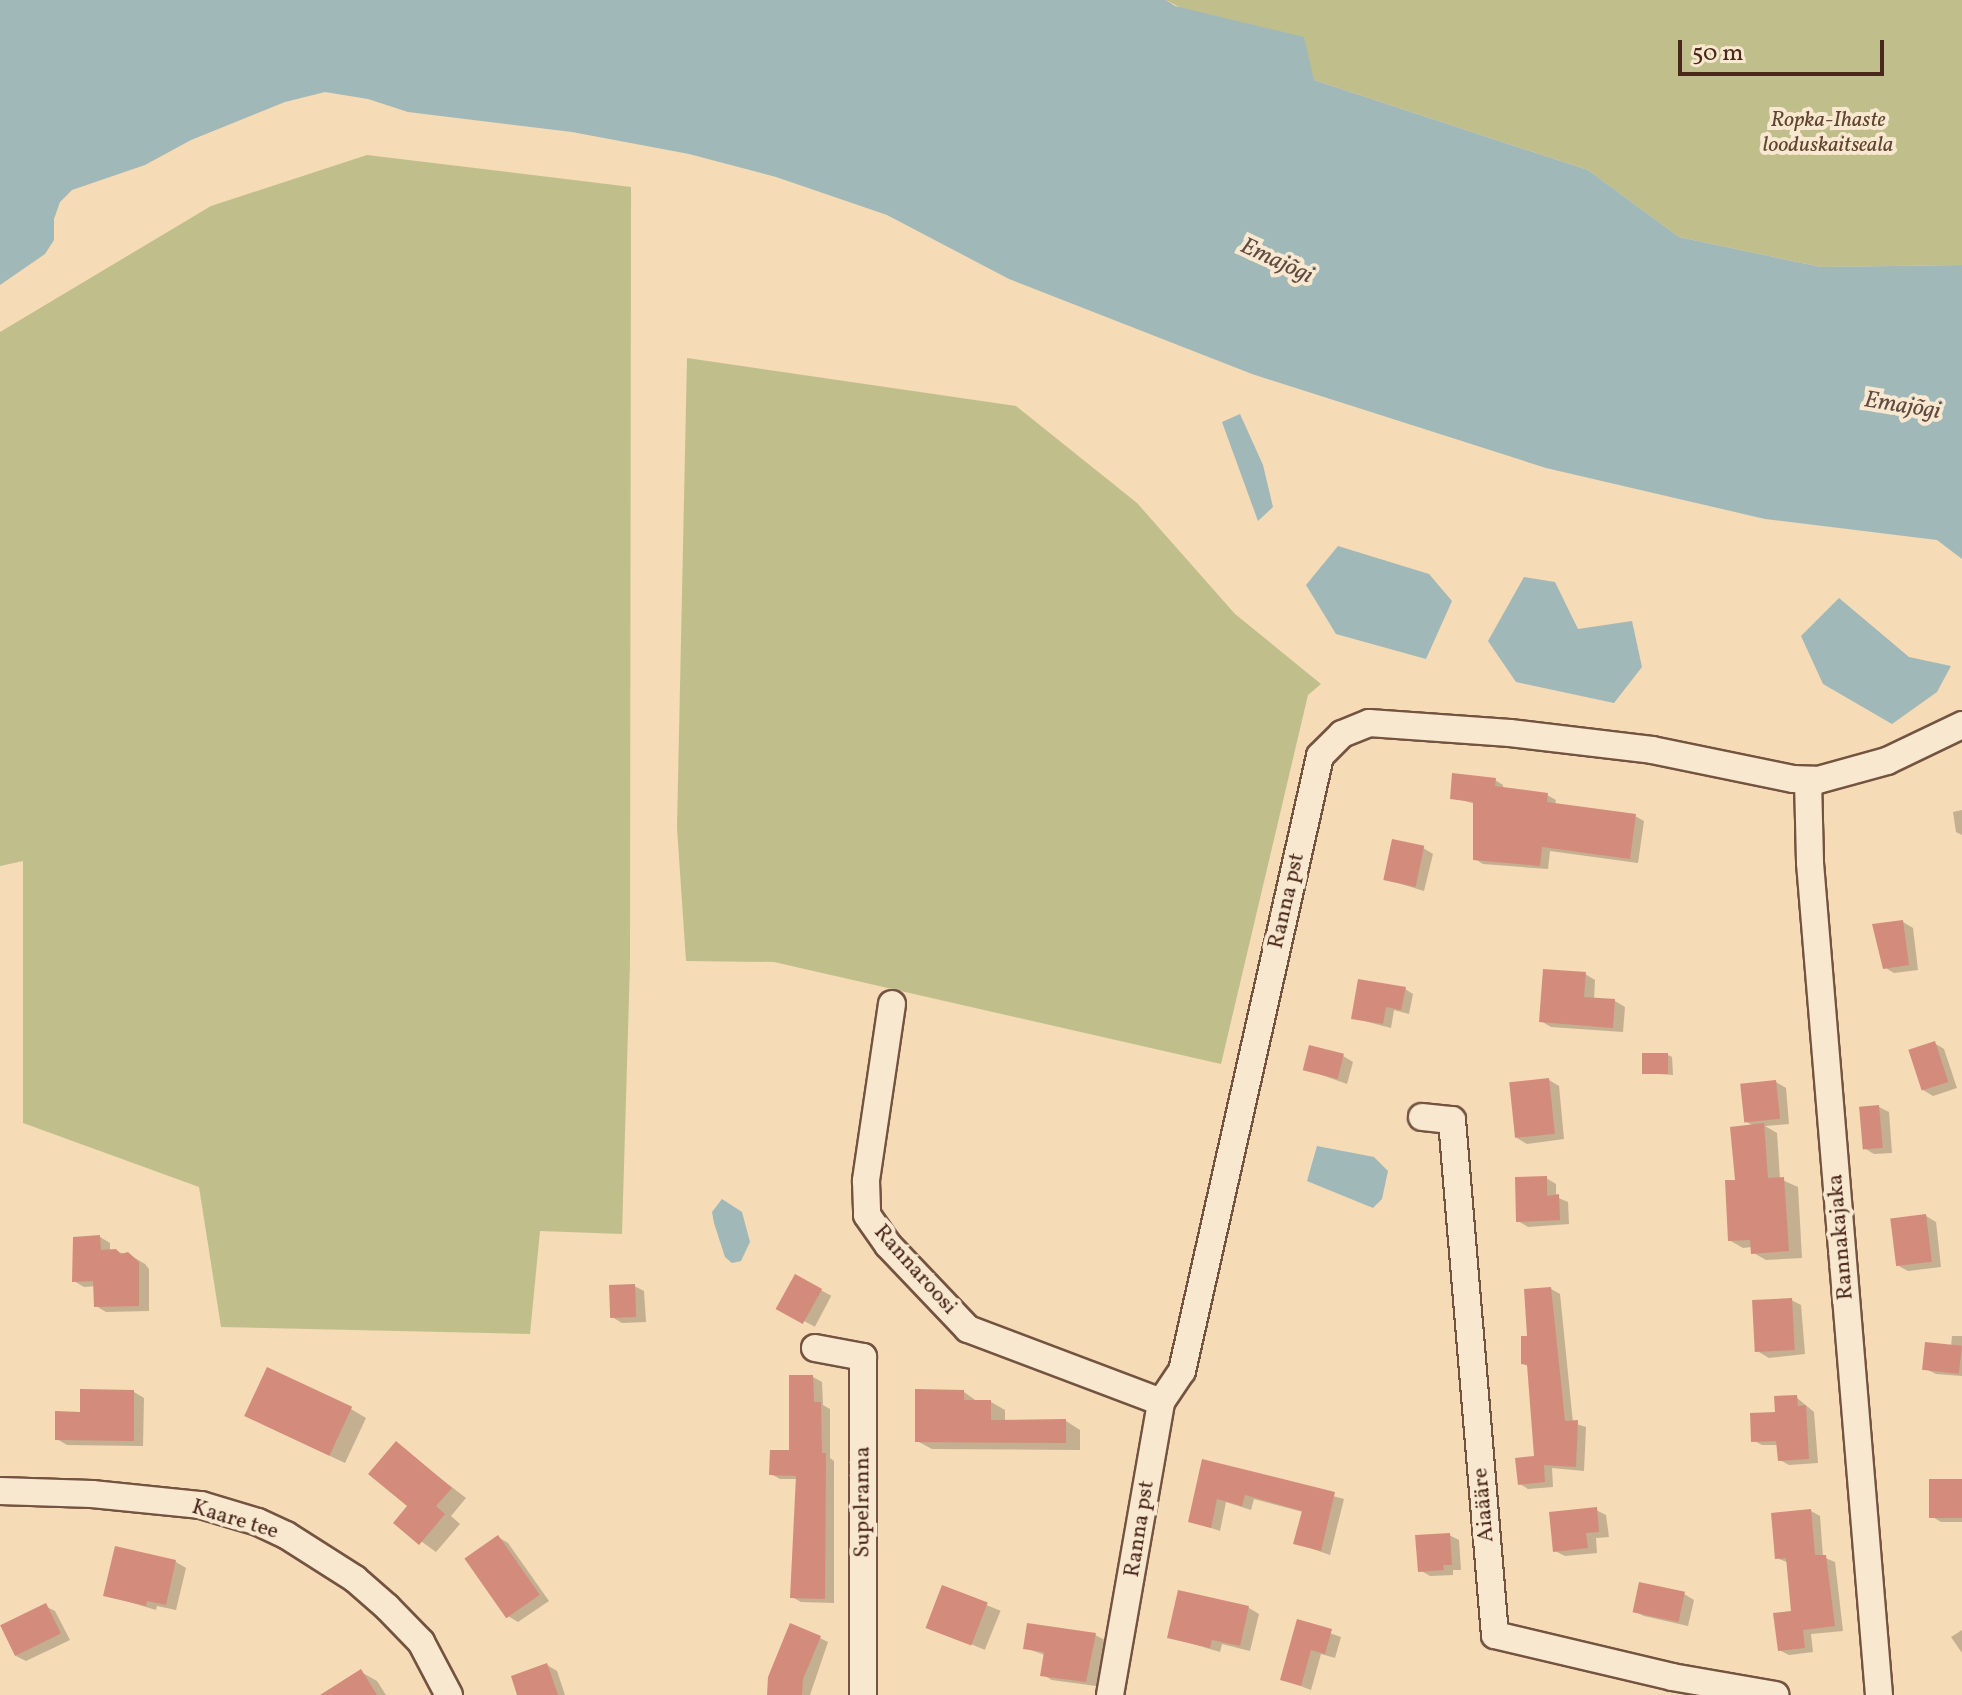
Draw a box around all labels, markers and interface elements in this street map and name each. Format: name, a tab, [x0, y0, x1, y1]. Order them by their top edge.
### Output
scale bar	[1682, 24, 1888, 74]
text: 50 m	[1692, 37, 1744, 71]
park label: Ropka-Ihaste looduskaitseala	[1763, 107, 1893, 158]
water label: Emajõgi	[1235, 233, 1317, 291]
water label: Emajõgi	[1862, 387, 1942, 427]
street label: Ranna pst	[1263, 851, 1311, 951]
street label: Rannakajaka	[1822, 1173, 1860, 1301]
street label: Rannaroosi	[868, 1220, 962, 1320]
street label: Supelranna	[850, 1446, 876, 1558]
street label: Aiaääre	[1468, 1467, 1500, 1543]
street label: Ranna pst	[1119, 1479, 1161, 1579]
street label: Kaare tee	[188, 1494, 282, 1546]

